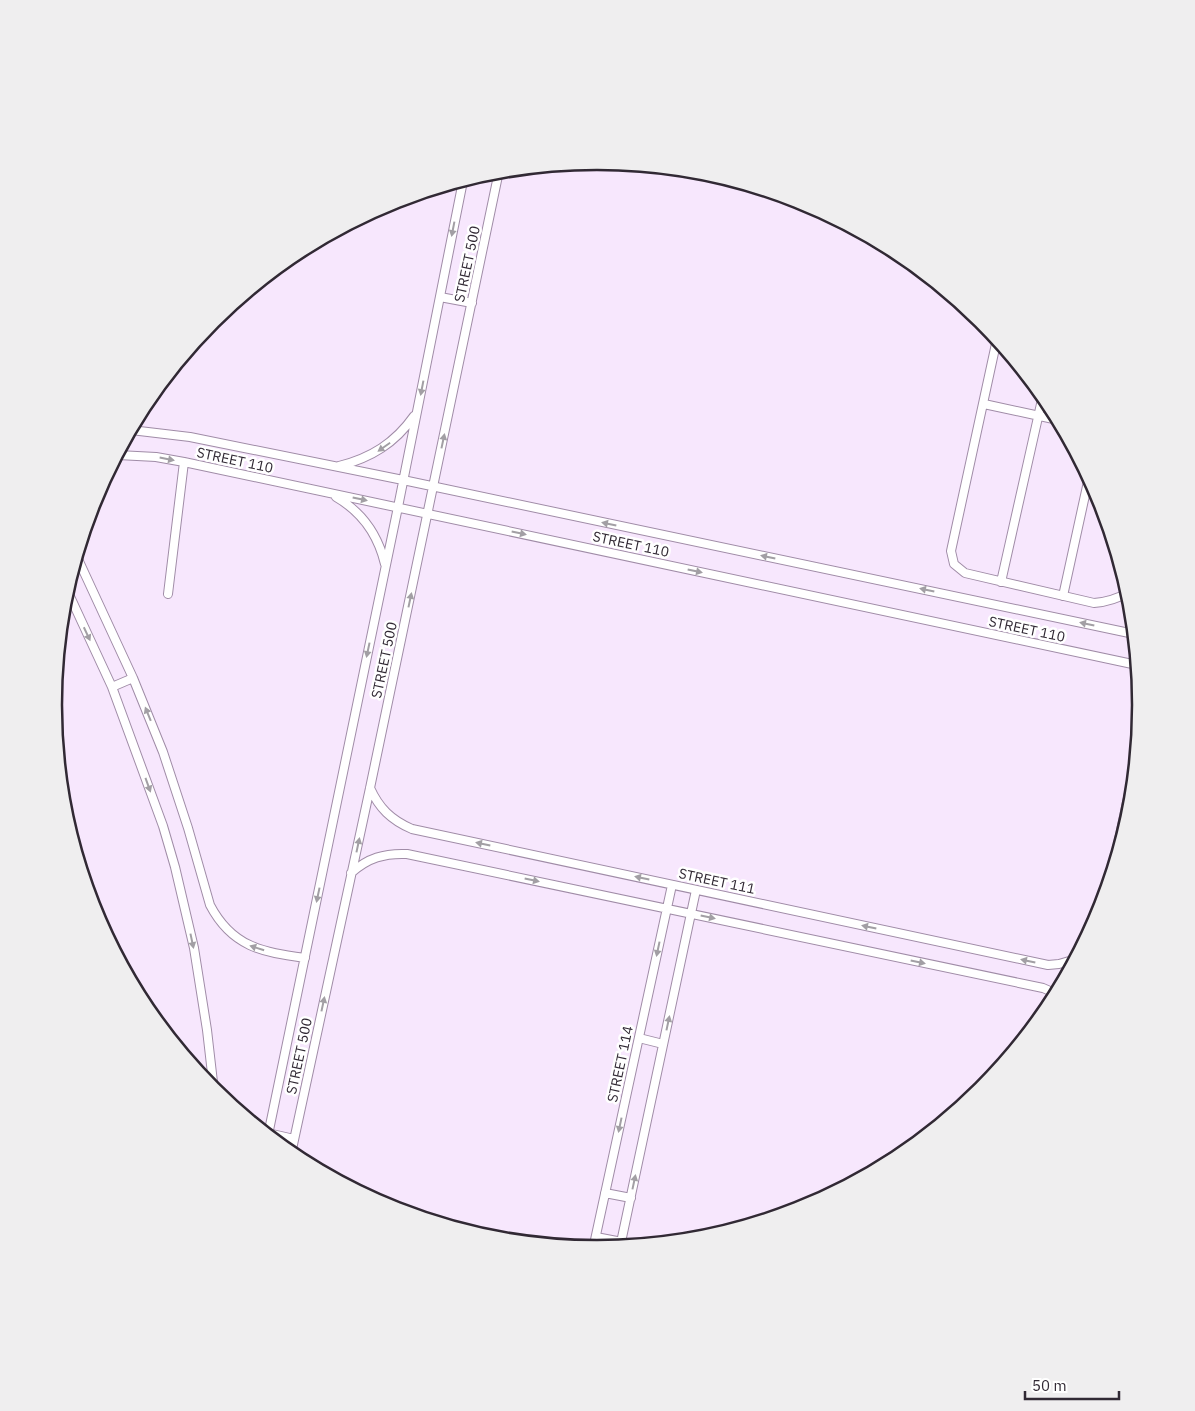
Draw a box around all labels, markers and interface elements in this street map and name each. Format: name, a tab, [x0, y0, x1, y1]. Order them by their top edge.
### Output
one-way arrow	[449, 221, 457, 237]
street label: STREET 500	[450, 224, 484, 304]
one-way arrow	[417, 380, 425, 396]
one-way arrow	[439, 434, 447, 449]
one-way arrow	[377, 442, 390, 452]
street label: STREET 110	[195, 443, 275, 477]
one-way arrow	[159, 455, 175, 463]
one-way arrow	[352, 495, 367, 503]
one-way arrow	[601, 519, 617, 527]
street label: STREET 110	[591, 527, 671, 561]
one-way arrow	[511, 529, 526, 537]
one-way arrow	[761, 553, 776, 561]
one-way arrow	[687, 567, 702, 575]
one-way arrow	[919, 586, 935, 594]
one-way arrow	[406, 592, 414, 608]
street label: STREET 110	[987, 612, 1067, 646]
street label: STREET 500	[367, 620, 401, 700]
one-way arrow	[1079, 620, 1094, 628]
one-way arrow	[84, 627, 92, 641]
one-way arrow	[364, 643, 372, 659]
one-way arrow	[144, 706, 152, 721]
one-way arrow	[144, 778, 152, 793]
one-way arrow	[354, 836, 362, 852]
one-way arrow	[475, 840, 491, 848]
street label: STREET 111	[677, 864, 757, 898]
one-way arrow	[634, 874, 649, 882]
one-way arrow	[524, 876, 539, 884]
one-way arrow	[314, 887, 322, 903]
one-way arrow	[700, 914, 716, 922]
one-way arrow	[862, 923, 877, 931]
one-way arrow	[188, 933, 196, 949]
one-way arrow	[654, 942, 662, 957]
one-way arrow	[250, 944, 265, 952]
one-way arrow	[1021, 957, 1036, 965]
one-way arrow	[911, 958, 926, 966]
one-way arrow	[319, 996, 327, 1011]
one-way arrow	[664, 1015, 672, 1031]
street label: STREET 500	[282, 1016, 316, 1096]
street label: STREET 114	[603, 1024, 637, 1104]
one-way arrow	[616, 1118, 624, 1133]
one-way arrow	[630, 1175, 638, 1190]
scale bar	[1025, 1368, 1119, 1400]
text: 50 m	[1032, 1376, 1067, 1395]

